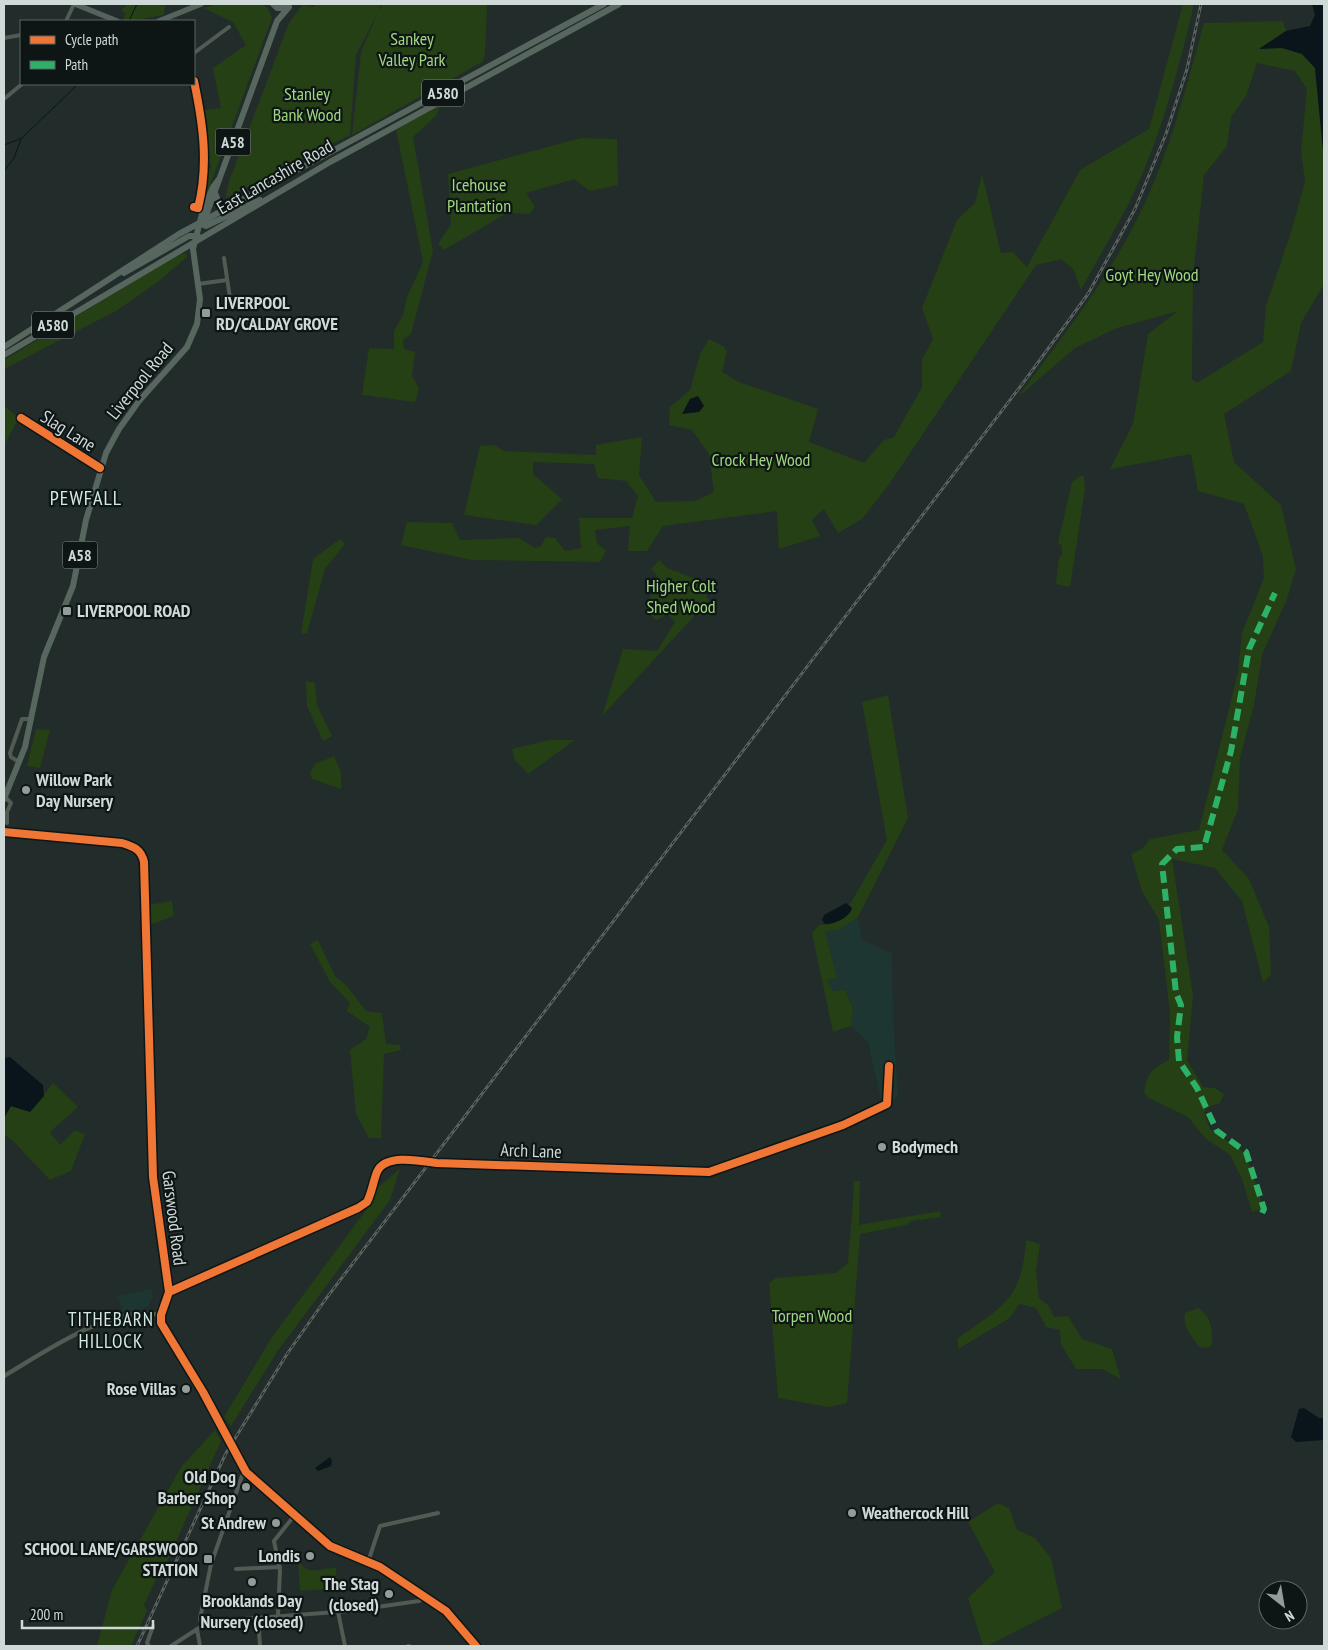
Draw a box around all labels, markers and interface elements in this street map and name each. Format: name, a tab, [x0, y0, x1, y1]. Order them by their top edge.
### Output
legend	[20, 20, 195, 85]
park label: Sankey Valley Park	[377, 27, 446, 71]
text: Cycle path	[65, 30, 118, 49]
text: Path	[65, 55, 88, 74]
road number: A580	[422, 80, 464, 106]
park label: Stanley Bank Wood	[273, 82, 341, 126]
road number: A58	[216, 128, 250, 156]
street label: East Lancashire Road	[212, 134, 337, 219]
park label: Icehouse Plantation	[447, 173, 511, 217]
park label: Goyt Hey Wood	[1105, 263, 1199, 286]
place label: LIVERPOOL RD/CALDAY GROVE	[216, 291, 338, 335]
marker: LIVERPOOL RD/CALDAY GROVE	[200, 307, 212, 319]
road number: A580	[32, 312, 74, 338]
street label: Liverpool Road	[101, 337, 178, 424]
street label: Slag Lane	[37, 405, 100, 456]
park label: Crock Hey Wood	[712, 448, 810, 471]
district label: PEWFALL	[50, 485, 122, 511]
road number: A58	[62, 542, 98, 568]
park label: Higher Colt Shed Wood	[646, 574, 716, 618]
place label: LIVERPOOL ROAD	[77, 599, 191, 622]
marker: LIVERPOOL ROAD	[61, 605, 73, 617]
place label: Willow Park Day Nursery	[35, 768, 114, 812]
marker: Willow Park Day Nursery	[20, 784, 32, 796]
place label: Bodymech	[892, 1135, 958, 1158]
street label: Arch Lane	[500, 1138, 562, 1163]
marker: Bodymech	[876, 1141, 888, 1153]
street label: Garswood Road	[157, 1169, 192, 1267]
park label: Torpen Wood	[772, 1304, 852, 1327]
district label: TITHEBARN HILLOCK	[68, 1307, 154, 1353]
place label: Rose Villas	[107, 1377, 176, 1400]
marker: Rose Villas	[180, 1383, 192, 1395]
place label: Old Dog Barber Shop	[158, 1465, 236, 1509]
marker: Old Dog Barber Shop	[240, 1481, 252, 1493]
place label: Weathercock Hill	[861, 1501, 970, 1524]
marker: Weathercock Hill	[846, 1507, 858, 1519]
place label: St Andrew	[201, 1511, 266, 1534]
marker: St Andrew	[270, 1517, 282, 1529]
place label: SCHOOL LANE/GARSWOOD STATION	[24, 1537, 198, 1581]
place label: Londis	[258, 1544, 300, 1567]
marker: Londis	[304, 1550, 316, 1562]
marker: SCHOOL LANE/GARSWOOD STATION	[202, 1553, 214, 1565]
place label: The Stag (closed)	[322, 1572, 379, 1616]
marker: Brooklands Day Nursery (closed)	[246, 1576, 258, 1588]
north arrow	[1258, 1580, 1308, 1630]
marker: The Stag (closed)	[383, 1588, 395, 1600]
place label: Brooklands Day Nursery (closed)	[200, 1589, 304, 1633]
scale bar	[22, 1598, 154, 1630]
text: 200 m	[30, 1605, 63, 1624]
text: N	[1282, 1606, 1298, 1626]

